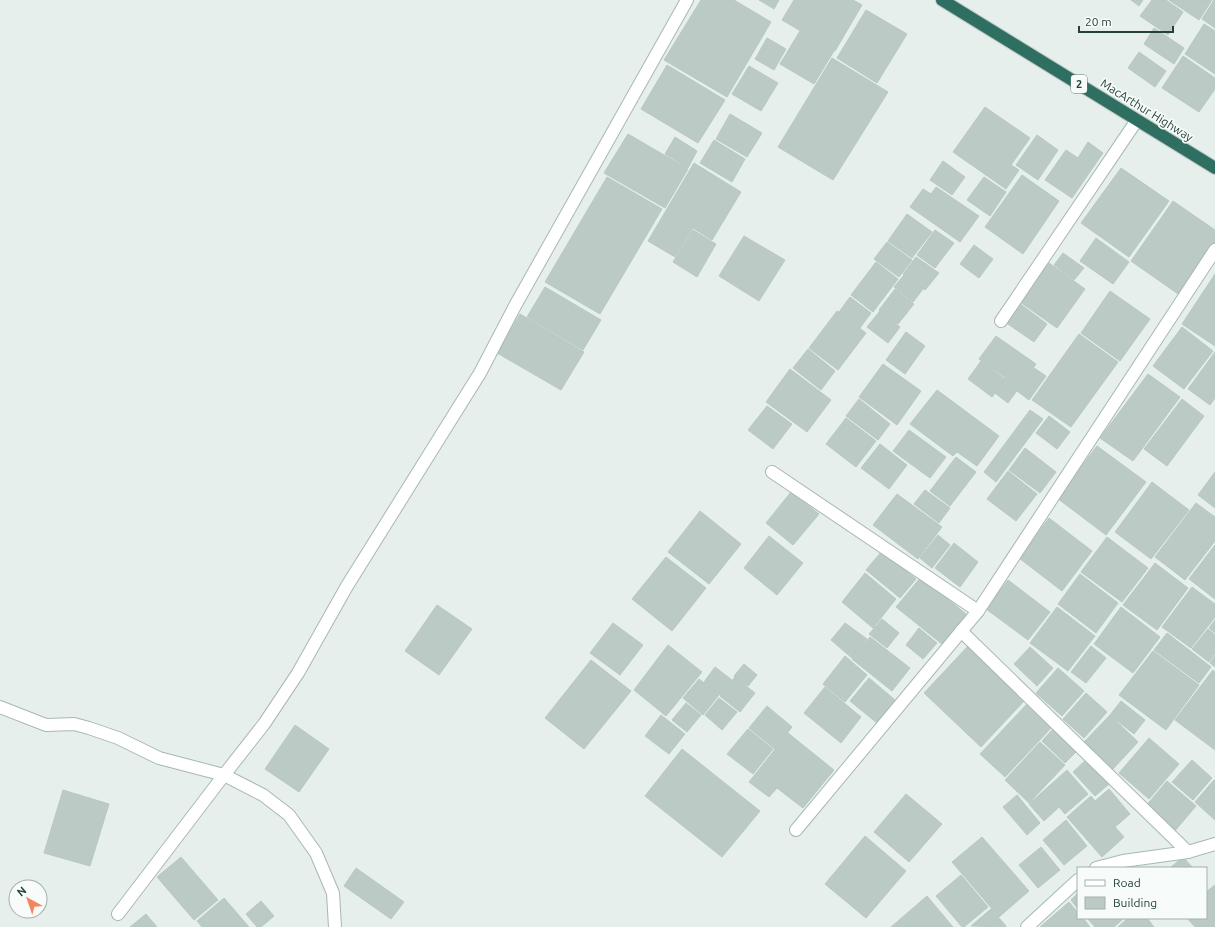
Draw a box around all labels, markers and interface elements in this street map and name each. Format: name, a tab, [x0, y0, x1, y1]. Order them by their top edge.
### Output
scale bar	[1079, 8, 1173, 34]
text: 20 m	[1085, 15, 1112, 28]
road number: 2	[1071, 75, 1087, 93]
street label: MacArthur Highway	[1098, 76, 1196, 144]
legend	[1077, 867, 1207, 919]
text: Road	[1113, 876, 1141, 889]
north arrow	[8, 879, 48, 919]
text: N	[15, 884, 29, 899]
text: Building	[1113, 896, 1157, 909]

